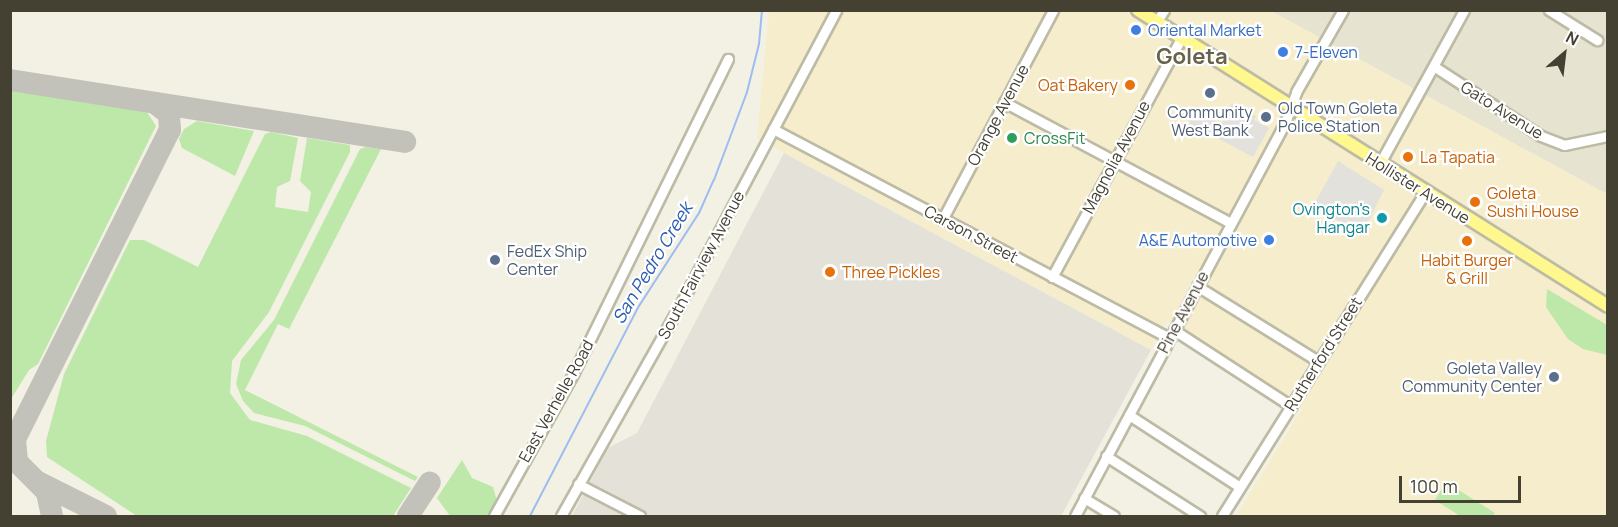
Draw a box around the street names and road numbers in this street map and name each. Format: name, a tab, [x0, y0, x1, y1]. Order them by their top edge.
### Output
street label: Orange Avenue	[963, 61, 1033, 169]
street label: Gato Avenue	[1457, 77, 1547, 143]
street label: Magnolia Avenue	[1078, 97, 1154, 217]
street label: Hollister Avenue	[1362, 148, 1474, 228]
street label: South Fairview Avenue	[654, 188, 748, 342]
street label: Carson Street	[921, 201, 1021, 267]
street label: Pine Avenue	[1153, 268, 1213, 356]
street label: Rutherford Street	[1280, 293, 1366, 415]
street label: East Verhelle Road	[514, 337, 598, 465]

